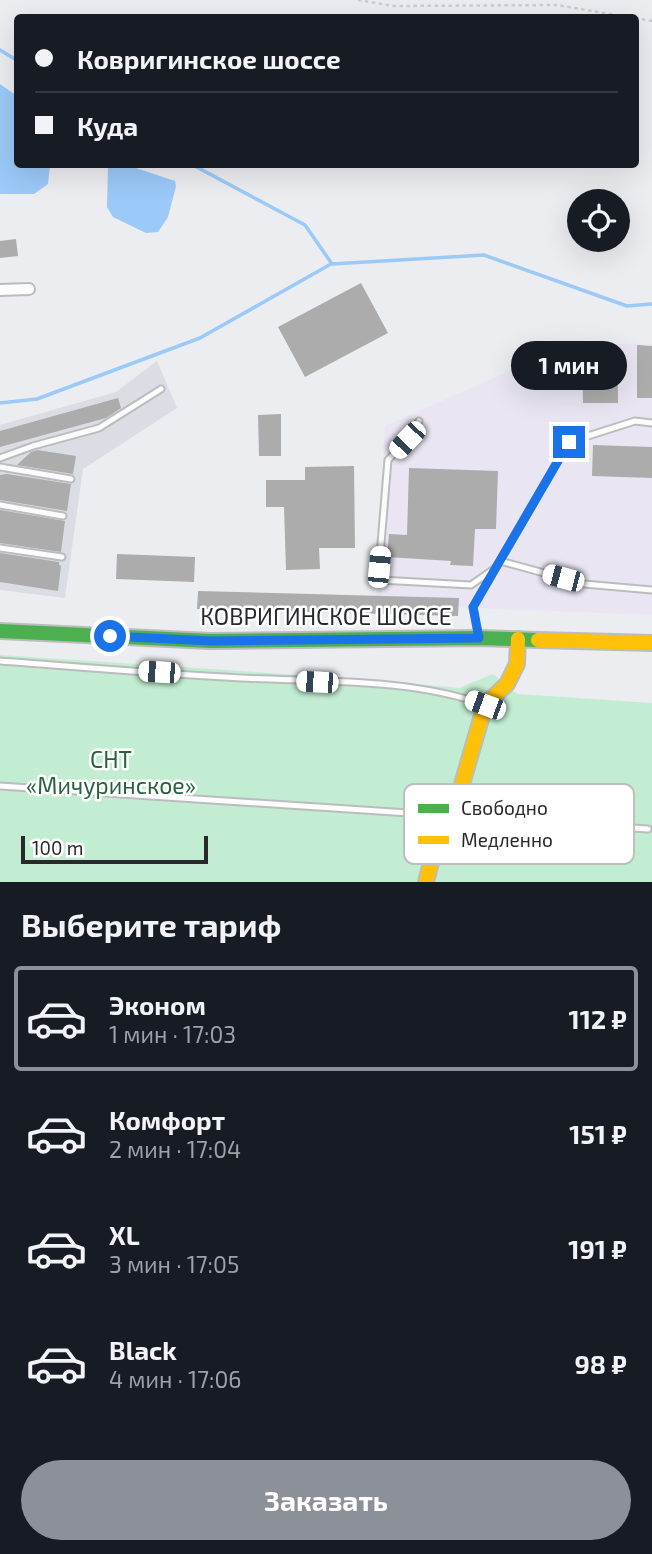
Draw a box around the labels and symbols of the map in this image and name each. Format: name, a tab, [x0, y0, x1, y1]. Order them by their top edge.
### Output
callout: 1 мин	[511, 340, 627, 390]
car	[385, 417, 430, 463]
route end	[553, 426, 585, 458]
car	[367, 545, 392, 589]
car	[540, 562, 587, 594]
street label: КОВРИГИНСКОЕ ШОССЕ	[200, 602, 452, 630]
route start	[94, 620, 126, 652]
car	[138, 660, 181, 684]
car	[296, 670, 339, 694]
car	[462, 688, 509, 722]
park label: СНТ «Мичуринское»	[26, 745, 196, 800]
legend	[404, 784, 634, 864]
text: Свободно	[461, 796, 548, 819]
text: Медленно	[461, 828, 553, 851]
scale bar	[21, 833, 208, 865]

